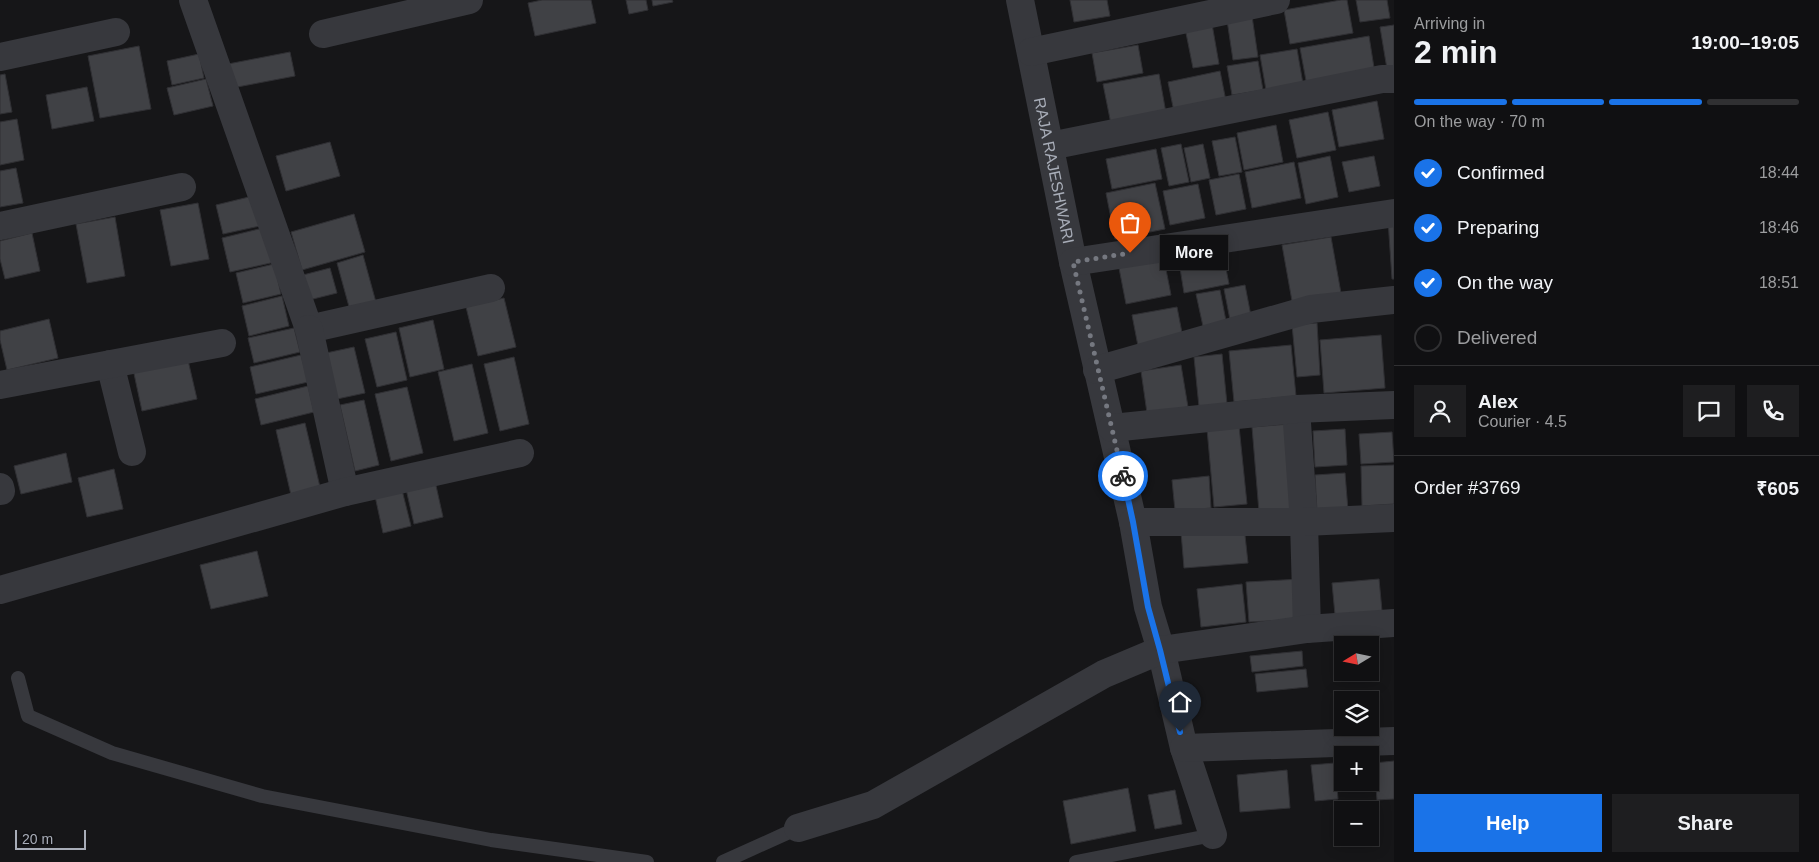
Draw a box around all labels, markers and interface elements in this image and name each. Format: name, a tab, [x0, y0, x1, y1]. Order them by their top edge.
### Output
text: Arriving in	[1414, 15, 1485, 32]
text: 19:00–19:05	[1691, 32, 1799, 53]
text: 2 min	[1414, 34, 1498, 70]
street label: RAJA RAJESHWARI	[1031, 96, 1077, 245]
text: On the way · 70 m	[1414, 113, 1545, 130]
icon: check	[1414, 159, 1442, 187]
text: Confirmed	[1457, 162, 1545, 183]
text: 18:44	[1759, 164, 1799, 181]
pin	[1109, 202, 1151, 253]
icon: bag	[1116, 209, 1144, 237]
icon: check	[1414, 214, 1442, 242]
text: Preparing	[1457, 217, 1539, 238]
text: 18:46	[1759, 219, 1799, 236]
callout: More	[1160, 236, 1228, 270]
text: More	[1175, 244, 1213, 261]
icon: check	[1414, 269, 1442, 297]
text: On the way	[1457, 272, 1553, 293]
text: 18:51	[1759, 274, 1799, 291]
text: Delivered	[1457, 327, 1537, 348]
button: person	[1414, 385, 1466, 437]
button: chat	[1683, 385, 1735, 437]
button: phone	[1747, 385, 1799, 437]
text: Alex	[1478, 391, 1518, 412]
text: Courier · 4.5	[1478, 413, 1567, 430]
courier	[1098, 451, 1148, 501]
icon: bike	[1109, 462, 1137, 490]
text: Order #3769	[1414, 477, 1521, 498]
text: ₹605	[1756, 478, 1799, 499]
north arrow	[1334, 636, 1379, 681]
map controls	[1334, 636, 1379, 846]
pin	[1159, 681, 1201, 732]
icon: home	[1166, 688, 1194, 716]
button: layers	[1334, 691, 1379, 736]
button: +	[1334, 746, 1379, 791]
button: Help	[1414, 794, 1602, 852]
button: Share	[1612, 794, 1799, 852]
button: −	[1334, 801, 1379, 846]
scale bar	[15, 827, 86, 850]
text: 20 m	[22, 831, 53, 847]

